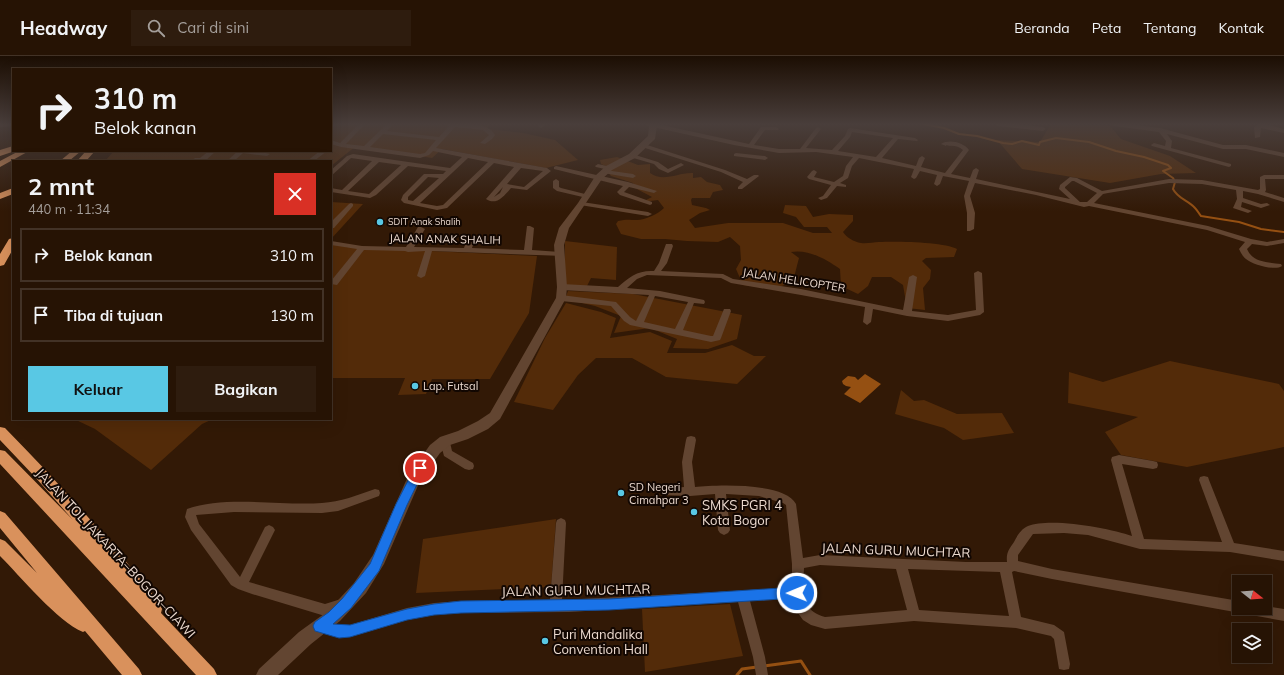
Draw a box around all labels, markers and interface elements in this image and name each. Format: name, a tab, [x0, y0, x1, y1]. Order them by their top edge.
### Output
search box	[131, 10, 411, 46]
text: Headway	[20, 16, 107, 40]
icon: search	[145, 17, 167, 39]
text: Cari di sini	[177, 18, 249, 37]
text: Beranda	[1014, 19, 1070, 37]
text: Peta	[1092, 19, 1121, 37]
text: Tentang	[1143, 19, 1197, 37]
text: Kontak	[1219, 19, 1264, 37]
text: 310 m	[94, 81, 177, 116]
icon: right	[28, 84, 80, 136]
text: Belok kanan	[94, 116, 196, 139]
text: 2 mnt	[28, 171, 94, 201]
button: close	[274, 173, 316, 215]
text: 440 m · 11:34	[28, 201, 110, 217]
place label: SDIT Anak Shalih	[388, 216, 461, 227]
marker: SDIT Anak Shalih	[375, 217, 385, 227]
street label: JALAN ANAK SHALIH	[389, 231, 501, 247]
icon: right	[30, 244, 52, 266]
text: Belok kanan	[64, 246, 153, 265]
text: 310 m	[270, 246, 314, 265]
street label: JALAN HELICOPTER	[742, 265, 847, 295]
icon: arrive	[30, 304, 52, 326]
text: Tiba di tujuan	[64, 306, 163, 325]
text: 130 m	[270, 306, 314, 325]
button: Keluar	[28, 366, 168, 412]
button: Bagikan	[176, 366, 316, 412]
place label: Lap. Futsal	[423, 379, 478, 393]
marker: Lap. Futsal	[410, 381, 420, 391]
pin	[403, 451, 437, 485]
icon: arrive	[409, 457, 431, 479]
street label: JALAN TOL JAKARTA–BOGOR–CIAWI	[33, 465, 199, 641]
place label: SD Negeri Cimahpar 3	[629, 480, 689, 507]
marker: SD Negeri Cimahpar 3	[616, 488, 626, 498]
place label: SMKS PGRI 4 Kota Bogor	[702, 497, 782, 528]
marker: SMKS PGRI 4 Kota Bogor	[689, 507, 699, 517]
street label: JALAN GURU MUCHTAR	[821, 539, 971, 561]
position arrow	[776, 572, 818, 614]
north arrow	[1232, 575, 1272, 615]
map controls	[1232, 575, 1272, 663]
street label: JALAN GURU MUCHTAR	[501, 581, 651, 599]
button: layers	[1232, 623, 1272, 663]
place label: Puri Mandalika Convention Hall	[553, 626, 648, 657]
marker: Puri Mandalika Convention Hall	[540, 636, 550, 646]

